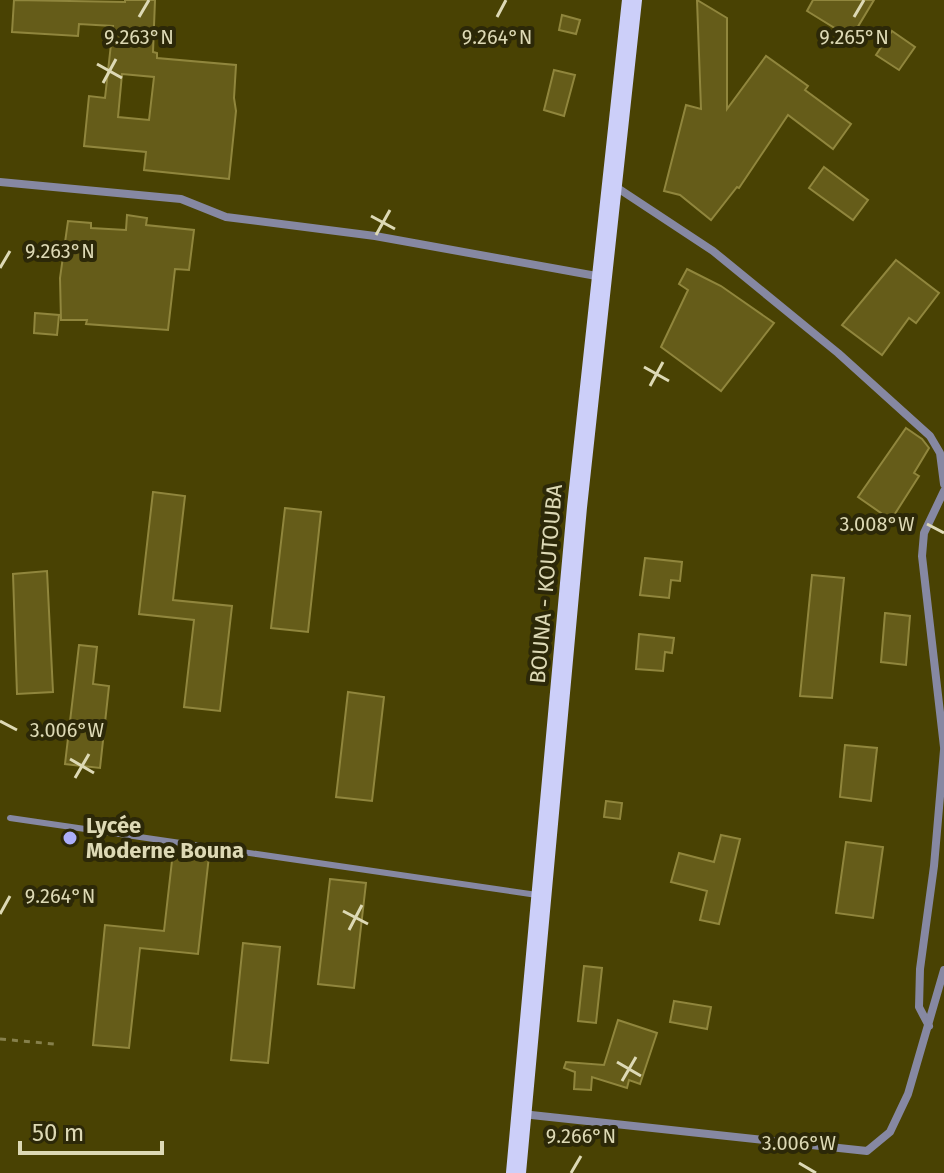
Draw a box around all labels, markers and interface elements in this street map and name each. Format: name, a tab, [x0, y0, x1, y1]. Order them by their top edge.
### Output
text: 9.263°N	[104, 25, 174, 49]
text: 9.264°N	[462, 25, 532, 49]
text: 9.265°N	[819, 25, 889, 49]
text: 9.263°N	[25, 239, 95, 263]
street label: BOUNA - KOUTOUBA	[524, 483, 568, 685]
text: 3.008°W	[840, 512, 915, 536]
text: 3.006°W	[30, 718, 105, 742]
place label: Lycée Moderne Bouna	[86, 812, 244, 864]
marker: Lycée Moderne Bouna	[61, 829, 79, 847]
text: 9.264°N	[25, 884, 95, 908]
scale bar	[20, 1105, 162, 1155]
text: 50 m	[32, 1119, 84, 1147]
text: 9.266°N	[546, 1124, 616, 1148]
text: 3.006°W	[762, 1131, 837, 1155]

